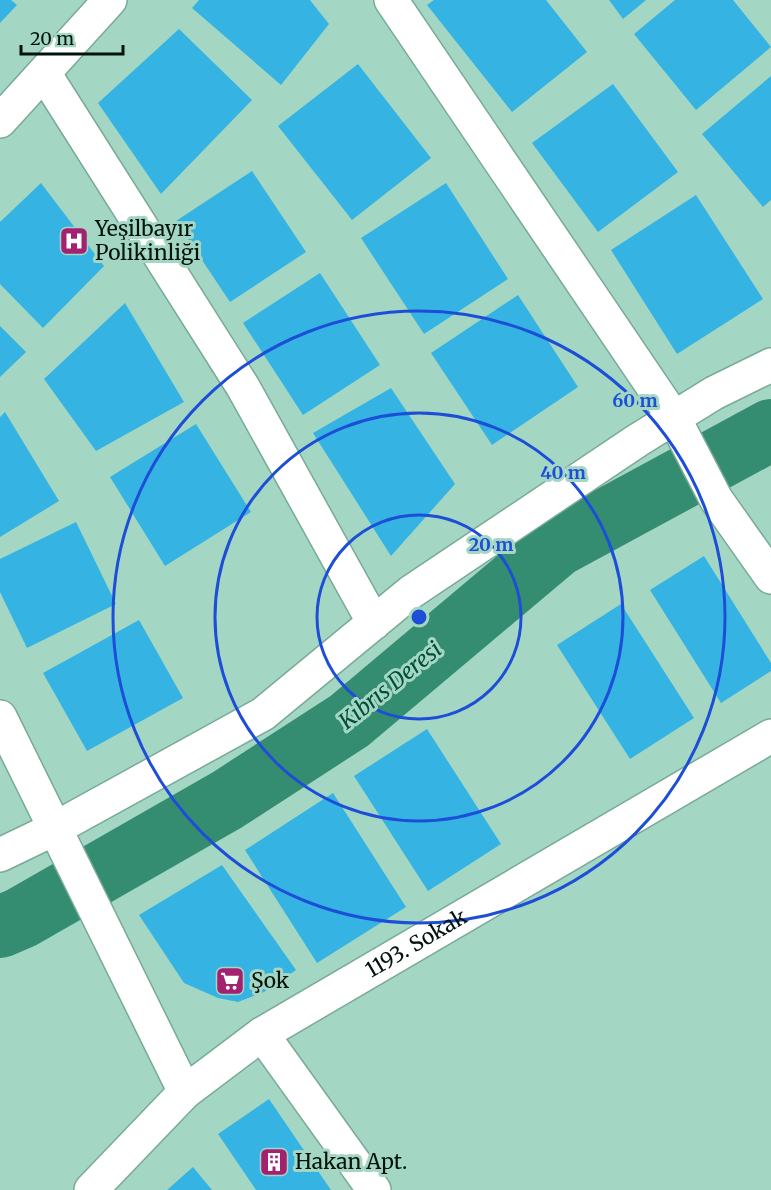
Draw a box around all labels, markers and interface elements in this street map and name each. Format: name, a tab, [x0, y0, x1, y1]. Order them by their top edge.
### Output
scale bar	[21, 18, 123, 56]
text: 20 m	[30, 27, 74, 50]
place label: Yeşilbayır Polikinliği	[94, 215, 201, 266]
hospital icon: Yeşilbayır Polikinliği	[58, 225, 90, 257]
text: 60 m	[612, 389, 658, 412]
text: 40 m	[540, 461, 586, 484]
text: 20 m	[469, 533, 513, 556]
centre of rings	[409, 607, 429, 627]
water label: Kıbrıs Deresi	[332, 635, 447, 736]
street label: 1193. Sokak	[360, 903, 472, 984]
supermarket icon: Şok	[214, 965, 246, 997]
place label: Şok	[251, 967, 290, 994]
building icon: Hakan Apt.	[258, 1146, 290, 1178]
place label: Hakan Apt.	[295, 1148, 407, 1175]

